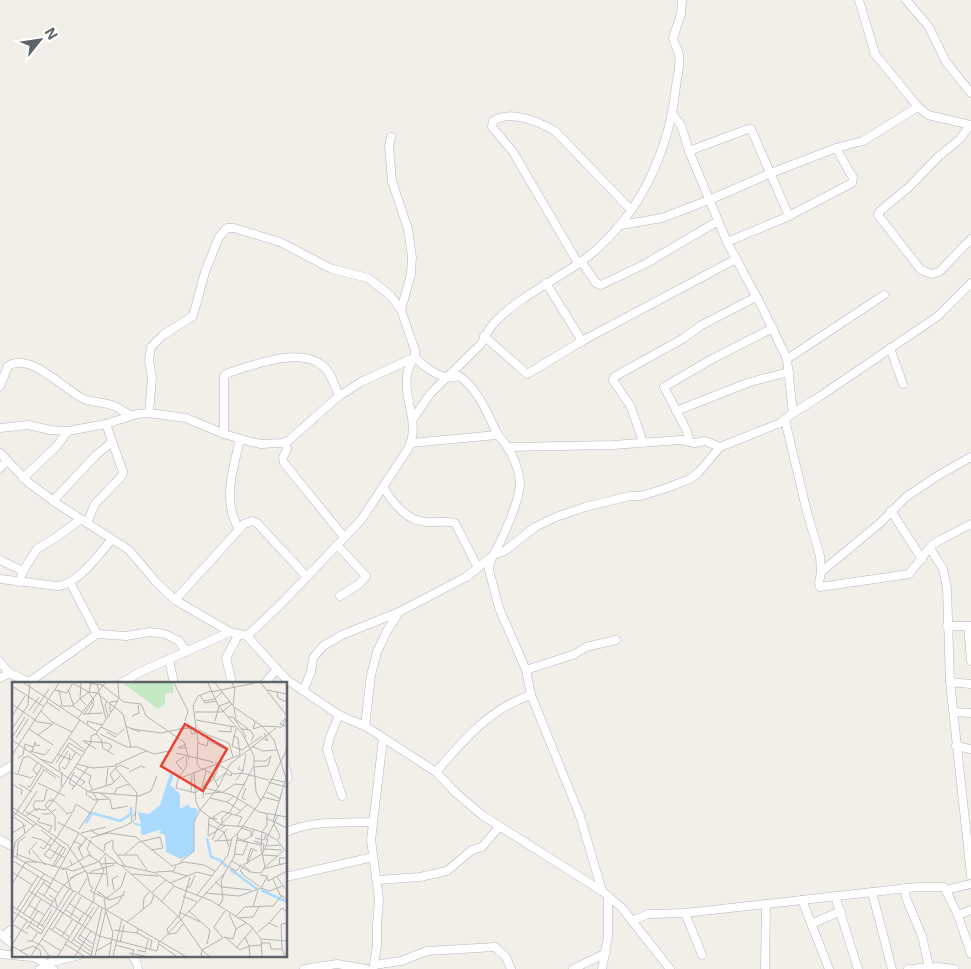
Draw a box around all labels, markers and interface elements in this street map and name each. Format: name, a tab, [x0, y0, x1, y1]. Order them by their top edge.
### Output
north arrow	[15, 15, 65, 65]
text: N	[42, 24, 62, 42]
inset map	[12, 682, 288, 956]

